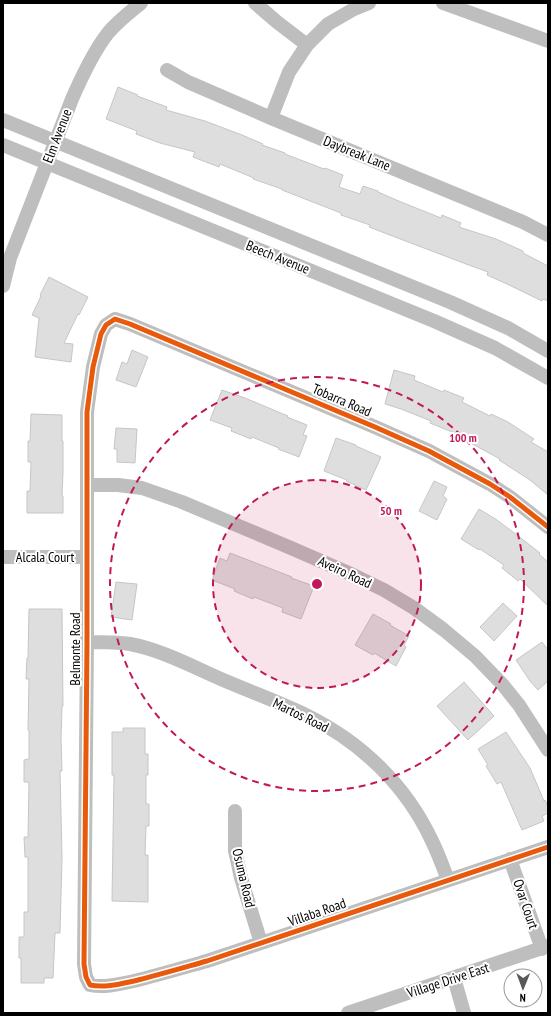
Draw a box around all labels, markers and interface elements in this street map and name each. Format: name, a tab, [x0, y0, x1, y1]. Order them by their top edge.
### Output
street label: Elm Avenue	[38, 106, 76, 166]
street label: Daybreak Lane	[321, 131, 393, 175]
street label: Beech Avenue	[244, 236, 313, 278]
street label: Tobarra Road	[310, 379, 374, 421]
text: 100 m	[449, 430, 477, 445]
text: 50 m	[380, 503, 402, 518]
street label: Alcala Court	[16, 548, 74, 566]
street label: Aveiro Road	[315, 552, 375, 592]
centre of rings	[310, 577, 324, 591]
street label: Belmonte Road	[66, 612, 84, 686]
street label: Martos Road	[270, 694, 332, 736]
street label: Osuma Road	[228, 847, 260, 909]
street label: Ovar Court	[509, 877, 543, 931]
street label: Villaba Road	[285, 894, 348, 931]
street label: Village Drive East	[404, 958, 491, 1002]
north arrow	[503, 968, 543, 1008]
text: N	[520, 991, 526, 1005]

